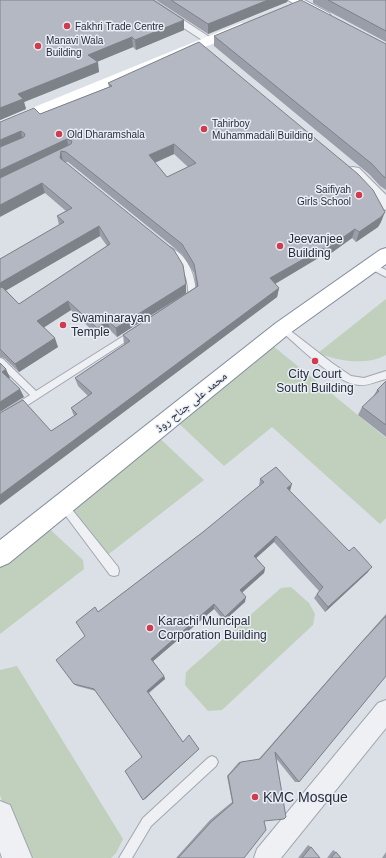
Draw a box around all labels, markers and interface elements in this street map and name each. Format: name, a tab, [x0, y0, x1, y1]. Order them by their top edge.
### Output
marker: Fakhri Trade Centre	[62, 21, 72, 31]
place label: Fakhri Trade Centre	[75, 21, 164, 32]
place label: Manavi Wala Building	[46, 35, 104, 58]
marker: Manavi Wala Building	[33, 41, 43, 51]
place label: Tahirboy Muhammadali Building	[212, 118, 313, 141]
marker: Tahirboy Muhammadali Building	[199, 124, 209, 134]
marker: Old Dharamshala	[54, 129, 64, 139]
place label: Old Dharamshala	[67, 129, 145, 140]
place label: Saifiyah Girls School	[297, 184, 351, 207]
marker: Saifiyah Girls School	[354, 190, 364, 200]
place label: Jeevanjee Building	[288, 232, 343, 260]
marker: Jeevanjee Building	[275, 241, 285, 251]
place label: Swaminarayan Temple	[71, 311, 150, 339]
marker: Swaminarayan Temple	[58, 320, 68, 330]
marker: City Court South Building	[310, 356, 320, 366]
place label: City Court South Building	[276, 367, 354, 395]
street label: محمد علی جناح روڈ	[152, 369, 230, 435]
place label: Karachi Muncipal Corporation Building	[158, 614, 267, 642]
marker: Karachi Muncipal Corporation Building	[145, 623, 155, 633]
place label: KMC Mosque	[263, 789, 348, 805]
marker: KMC Mosque	[250, 792, 260, 802]

